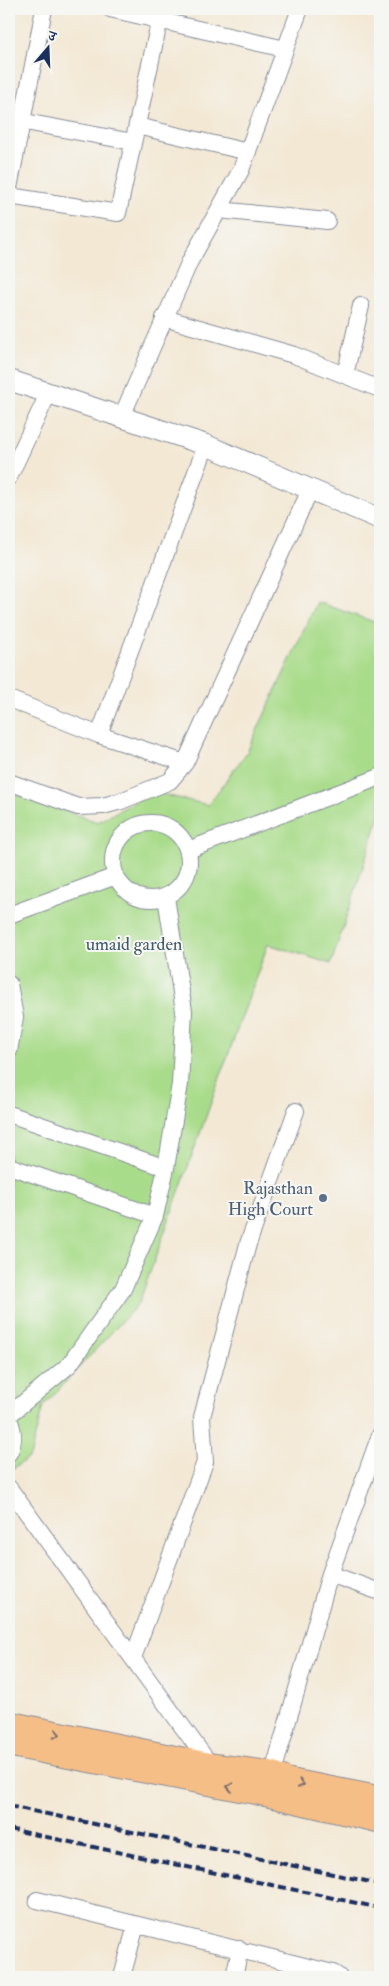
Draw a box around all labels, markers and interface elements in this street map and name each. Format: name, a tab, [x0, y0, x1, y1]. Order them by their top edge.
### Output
north arrow	[22, 22, 72, 72]
text: उ	[45, 27, 59, 46]
park label: umaid garden	[86, 933, 182, 956]
place label: Rajasthan High Court	[228, 1177, 313, 1221]
marker: Rajasthan High Court	[317, 1192, 329, 1204]
one-way arrow	[52, 1729, 61, 1739]
one-way arrow	[296, 1778, 305, 1789]
one-way arrow	[226, 1783, 235, 1793]

